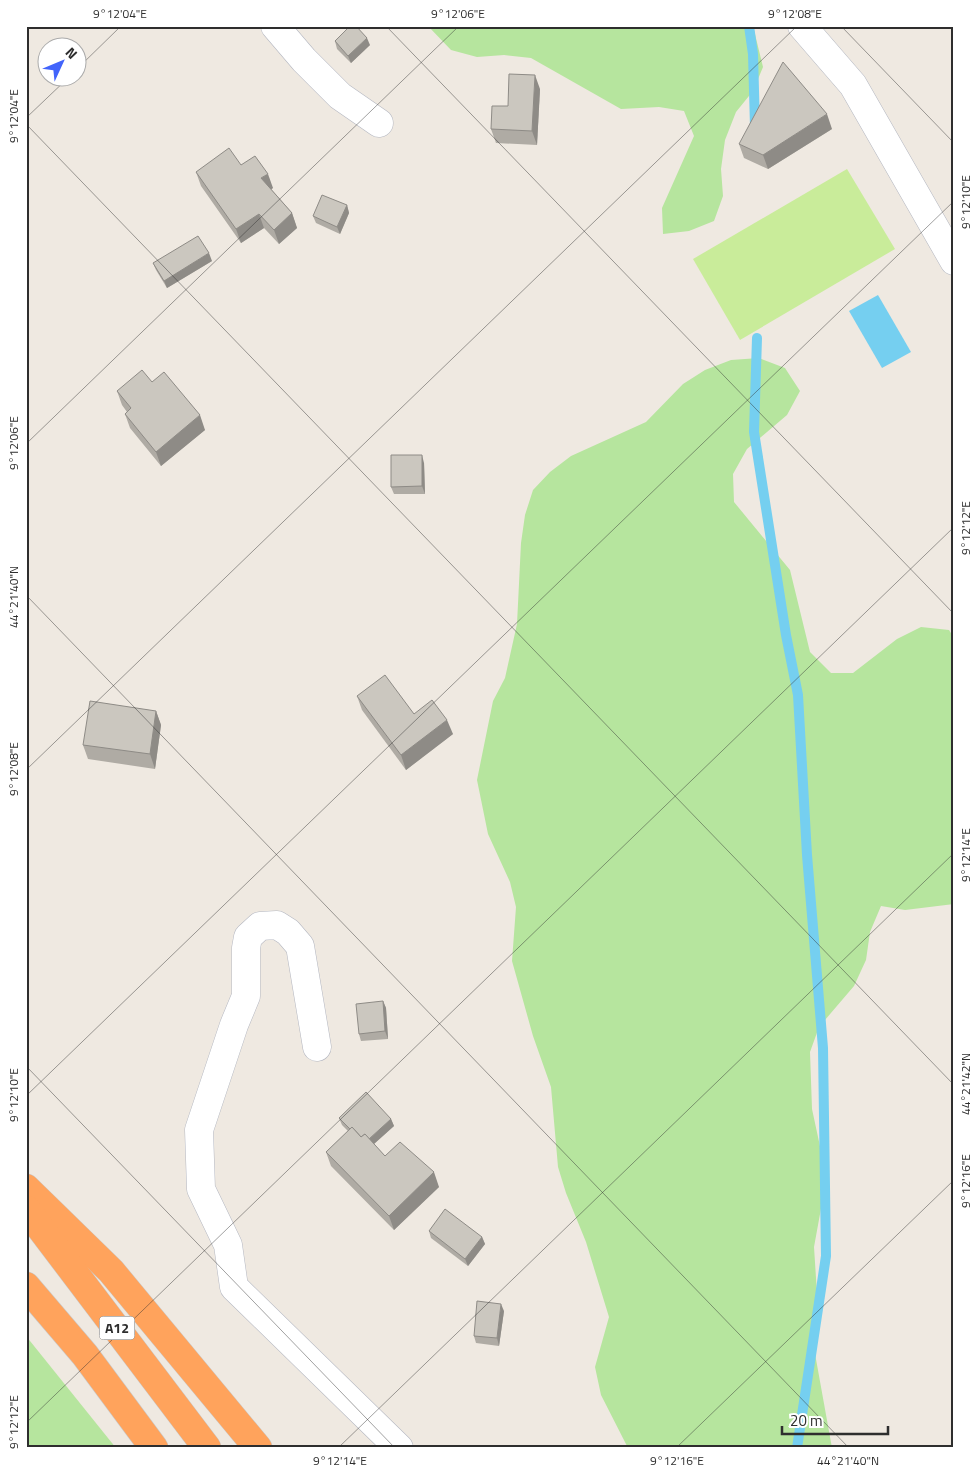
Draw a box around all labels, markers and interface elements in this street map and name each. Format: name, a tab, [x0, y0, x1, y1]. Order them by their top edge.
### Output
text: 9°12'04"E	[93, 4, 147, 23]
text: 9°12'06"E	[431, 4, 485, 23]
text: 9°12'08"E	[768, 4, 822, 23]
north arrow	[38, 38, 88, 88]
text: N	[61, 42, 83, 63]
text: 9°12'04"E	[4, 89, 23, 143]
text: 9°12'10"E	[956, 175, 975, 229]
text: 9°12'06"E	[4, 416, 23, 470]
text: 9°12'12"E	[956, 501, 975, 555]
text: 44°21'40"N	[4, 566, 23, 628]
text: 9°12'08"E	[4, 742, 23, 796]
text: 9°12'14"E	[956, 828, 975, 882]
text: 44°21'42"N	[956, 1053, 975, 1115]
text: 9°12'10"E	[4, 1068, 23, 1122]
text: 9°12'16"E	[956, 1154, 975, 1208]
road number: A12	[100, 1316, 134, 1340]
text: 9°12'12"E	[4, 1395, 23, 1449]
scale bar	[782, 1404, 889, 1436]
text: 20 m	[790, 1409, 823, 1432]
text: 9°12'14"E	[313, 1451, 367, 1470]
text: 9°12'16"E	[650, 1451, 704, 1470]
text: 44°21'40"N	[817, 1451, 879, 1470]

